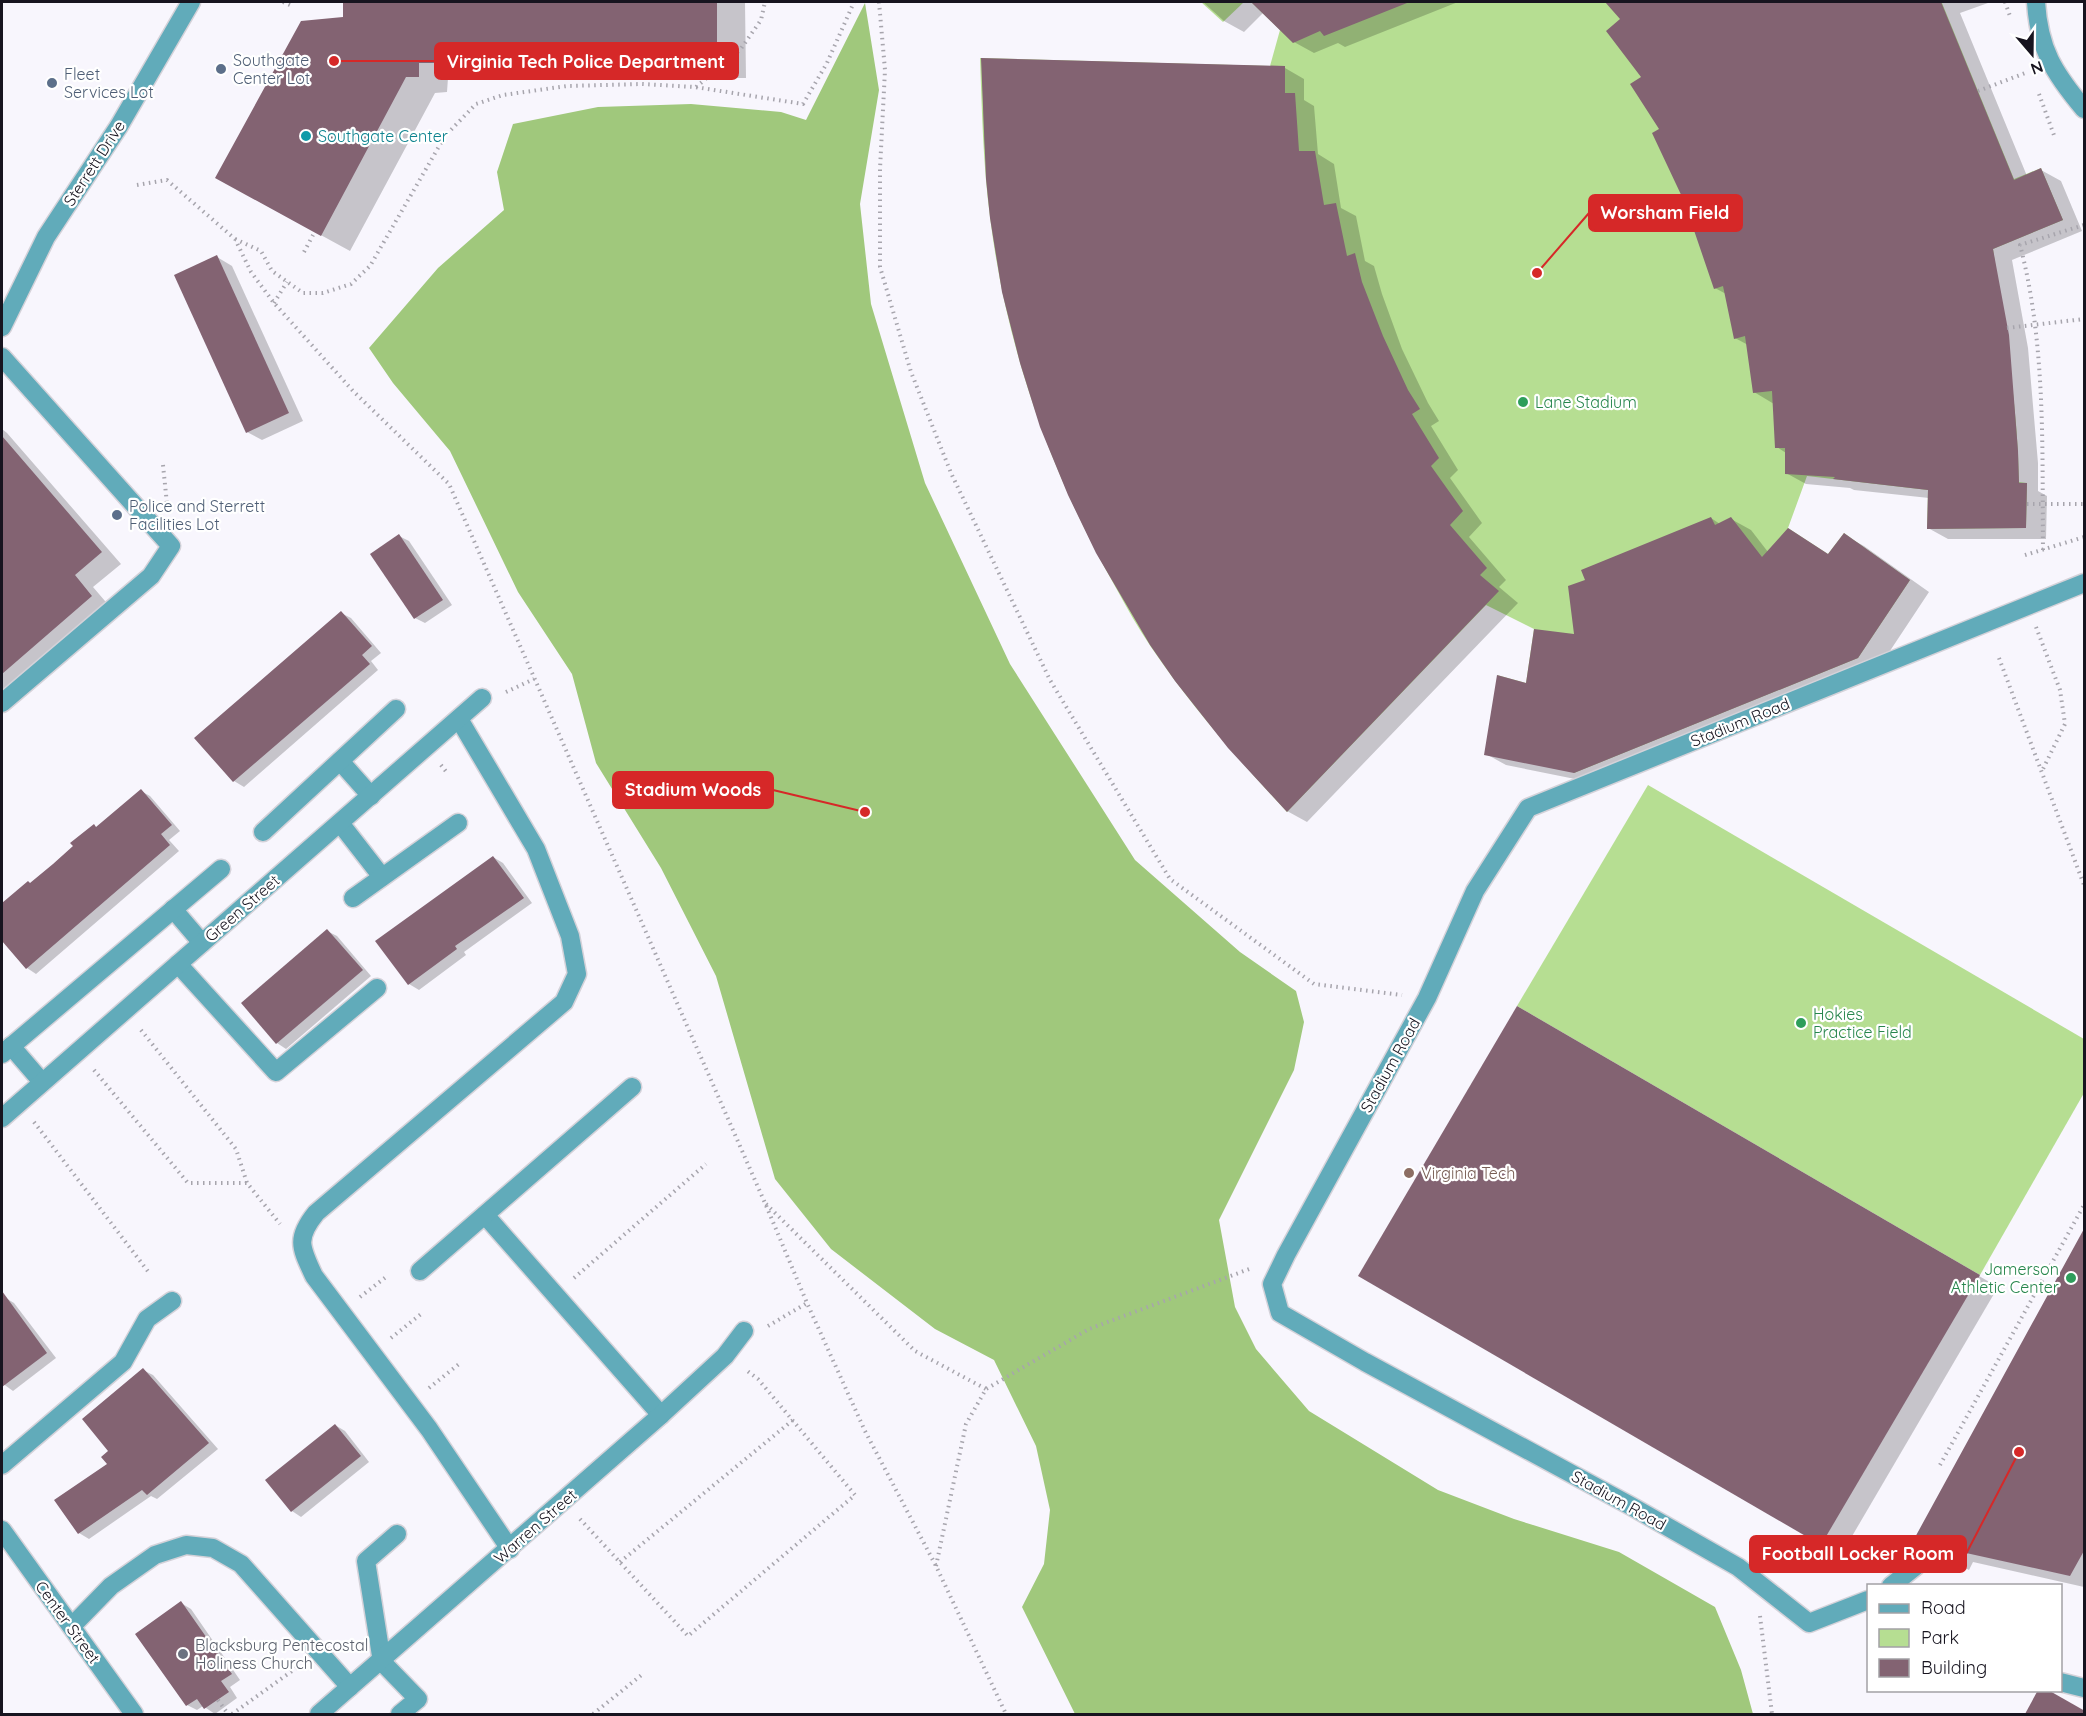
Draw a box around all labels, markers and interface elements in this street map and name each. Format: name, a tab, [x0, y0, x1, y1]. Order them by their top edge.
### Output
north arrow	[2002, 24, 2062, 84]
callout: Virginia Tech Police Department	[435, 43, 738, 79]
place label: Southgate Center Lot	[233, 50, 310, 88]
text: Virginia Tech Police Department	[447, 50, 725, 73]
text: N	[2028, 57, 2046, 80]
marker: Southgate Center Lot	[214, 62, 228, 76]
place label: Fleet Services Lot	[64, 64, 154, 102]
marker: Fleet Services Lot	[45, 76, 59, 90]
street label: Sterrett Drive	[59, 116, 129, 210]
place label: Southgate Center	[318, 126, 448, 146]
marker: Southgate Center	[299, 129, 313, 143]
callout: Worsham Field	[1589, 195, 1742, 231]
text: Worsham Field	[1601, 201, 1729, 224]
place label: Lane Stadium	[1535, 392, 1637, 412]
marker: Lane Stadium	[1516, 395, 1530, 409]
place label: Police and Sterrett Facilities Lot	[129, 496, 265, 534]
marker: Police and Sterrett Facilities Lot	[110, 508, 124, 522]
street label: Stadium Road	[1688, 693, 1792, 751]
callout: Stadium Woods	[613, 772, 773, 808]
text: Stadium Woods	[625, 778, 761, 801]
street label: Green Street	[201, 870, 283, 946]
place label: Hokies Practice Field	[1813, 1004, 1912, 1042]
street label: Stadium Road	[1356, 1014, 1424, 1116]
marker: Hokies Practice Field	[1794, 1016, 1808, 1030]
place label: Virginia Tech	[1421, 1163, 1515, 1183]
marker: Virginia Tech	[1402, 1166, 1416, 1180]
place label: Jamerson Athletic Center	[1951, 1259, 2059, 1297]
marker: Jamerson Athletic Center	[2064, 1271, 2078, 1285]
street label: Stadium Road	[1568, 1466, 1670, 1534]
street label: Warren Street	[489, 1485, 581, 1567]
callout: Football Locker Room	[1750, 1536, 1966, 1572]
text: Football Locker Room	[1762, 1542, 1954, 1565]
street label: Center Street	[31, 1577, 105, 1667]
legend	[1867, 1584, 2062, 1692]
text: Road	[1921, 1596, 1966, 1619]
text: Park	[1921, 1626, 1959, 1649]
place label: Blacksburg Pentecostal Holiness Church	[195, 1635, 368, 1673]
marker: Blacksburg Pentecostal Holiness Church	[176, 1647, 190, 1661]
text: Building	[1921, 1656, 1987, 1679]

